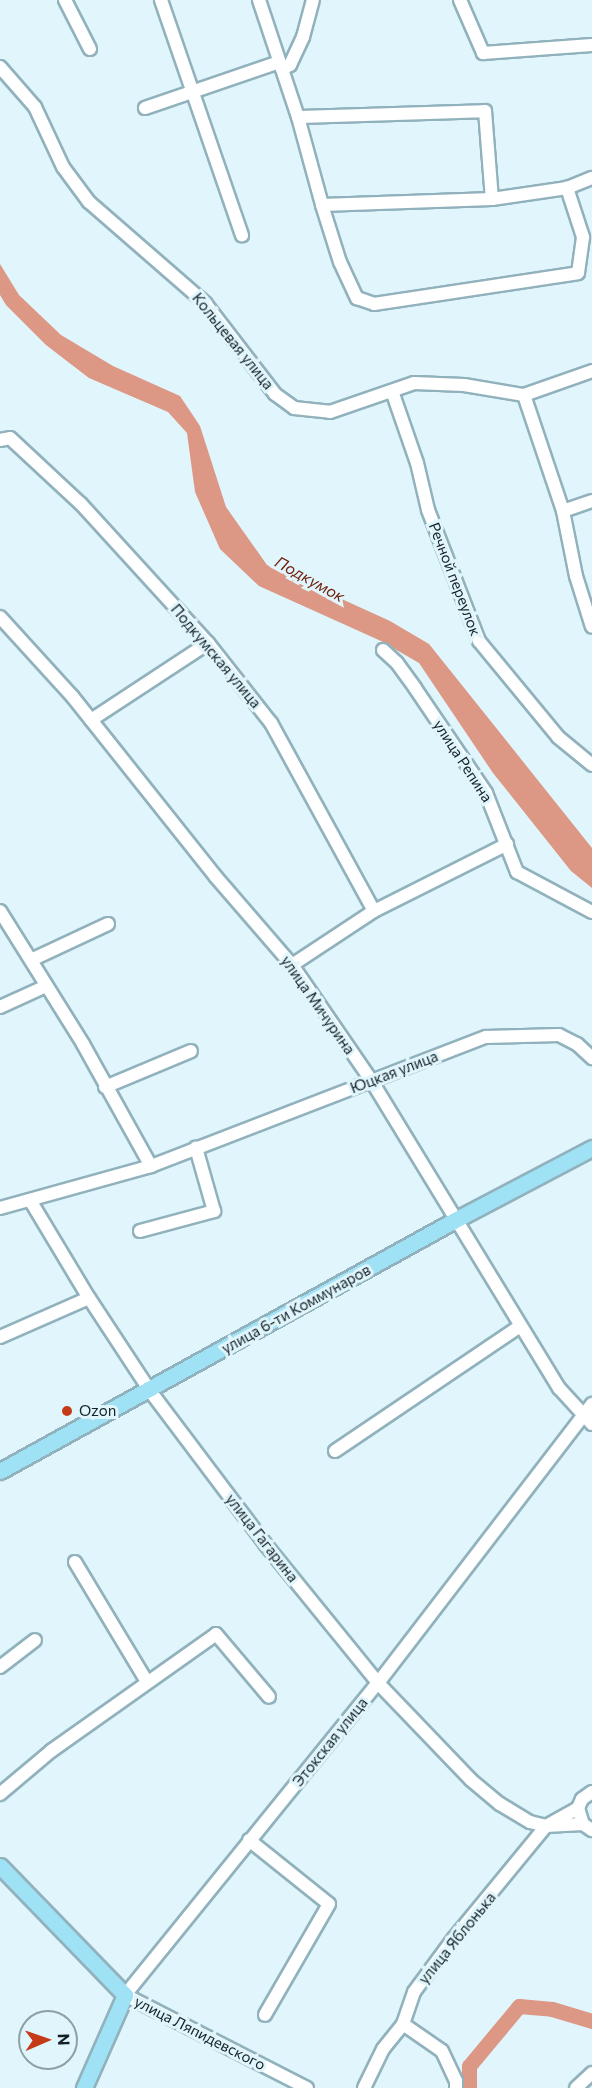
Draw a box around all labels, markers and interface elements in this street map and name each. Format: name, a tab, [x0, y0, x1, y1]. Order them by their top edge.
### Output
street label: Кольцевая улица	[189, 289, 277, 393]
street label: Речной переулок	[425, 520, 485, 638]
water label: Подкумок	[272, 552, 348, 606]
street label: Подкумская улица	[167, 600, 265, 712]
street label: улица Репина	[430, 717, 496, 805]
street label: улица Мичурина	[277, 952, 359, 1058]
street label: Юцкая улица	[348, 1047, 440, 1097]
street label: улица 6-ти Коммунаров	[218, 1261, 374, 1357]
place label: Ozon	[79, 1402, 116, 1420]
marker: Ozon	[60, 1404, 74, 1418]
street label: улица Гагарина	[222, 1490, 302, 1586]
street label: Этокская улица	[289, 1694, 371, 1790]
street label: улица Яблонька	[415, 1889, 499, 1987]
street label: улица Ляпидевского	[132, 1992, 268, 2074]
north arrow	[18, 2010, 78, 2070]
text: N	[55, 2033, 74, 2046]

